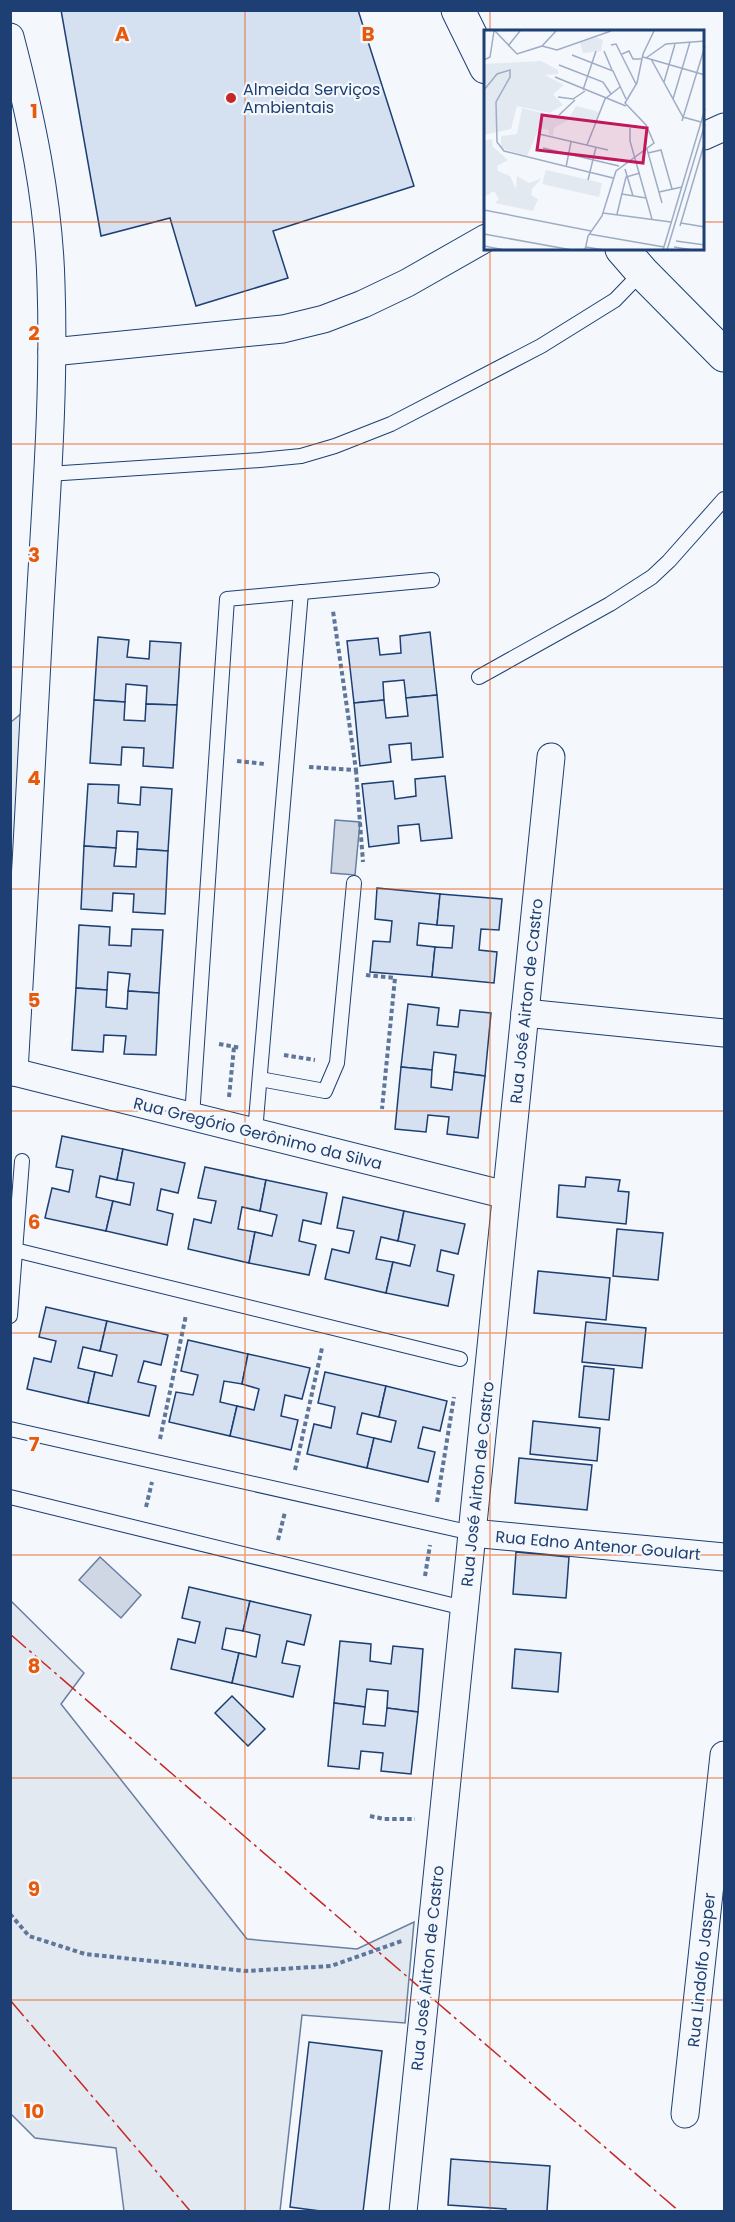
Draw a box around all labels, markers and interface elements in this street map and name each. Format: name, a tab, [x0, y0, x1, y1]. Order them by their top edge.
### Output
text: A	[115, 20, 130, 48]
text: B	[361, 20, 375, 48]
inset map	[484, 30, 705, 250]
place label: Almeida Serviços Ambientais	[243, 78, 380, 119]
marker: Almeida Serviços Ambientais	[224, 91, 238, 105]
text: 1	[30, 97, 38, 125]
text: 2	[28, 319, 40, 347]
text: 3	[28, 541, 40, 569]
text: 4	[27, 764, 41, 792]
street label: Rua José Airton de Castro	[504, 897, 549, 1105]
text: 5	[28, 986, 41, 1014]
street label: Rua Gregório Gerônimo da Silva	[131, 1091, 385, 1176]
text: 6	[28, 1208, 40, 1236]
street label: Rua José Airton de Castro	[455, 1380, 500, 1588]
text: 7	[29, 1430, 40, 1458]
street label: Rua Edno Antenor Goulart	[494, 1525, 702, 1566]
text: 8	[28, 1652, 40, 1680]
street label: Rua José Airton de Castro	[405, 1864, 450, 2072]
text: 9	[28, 1875, 40, 1903]
street label: Rua Lindolfo Jasper	[682, 1892, 721, 2048]
text: 10	[24, 2097, 44, 2125]

